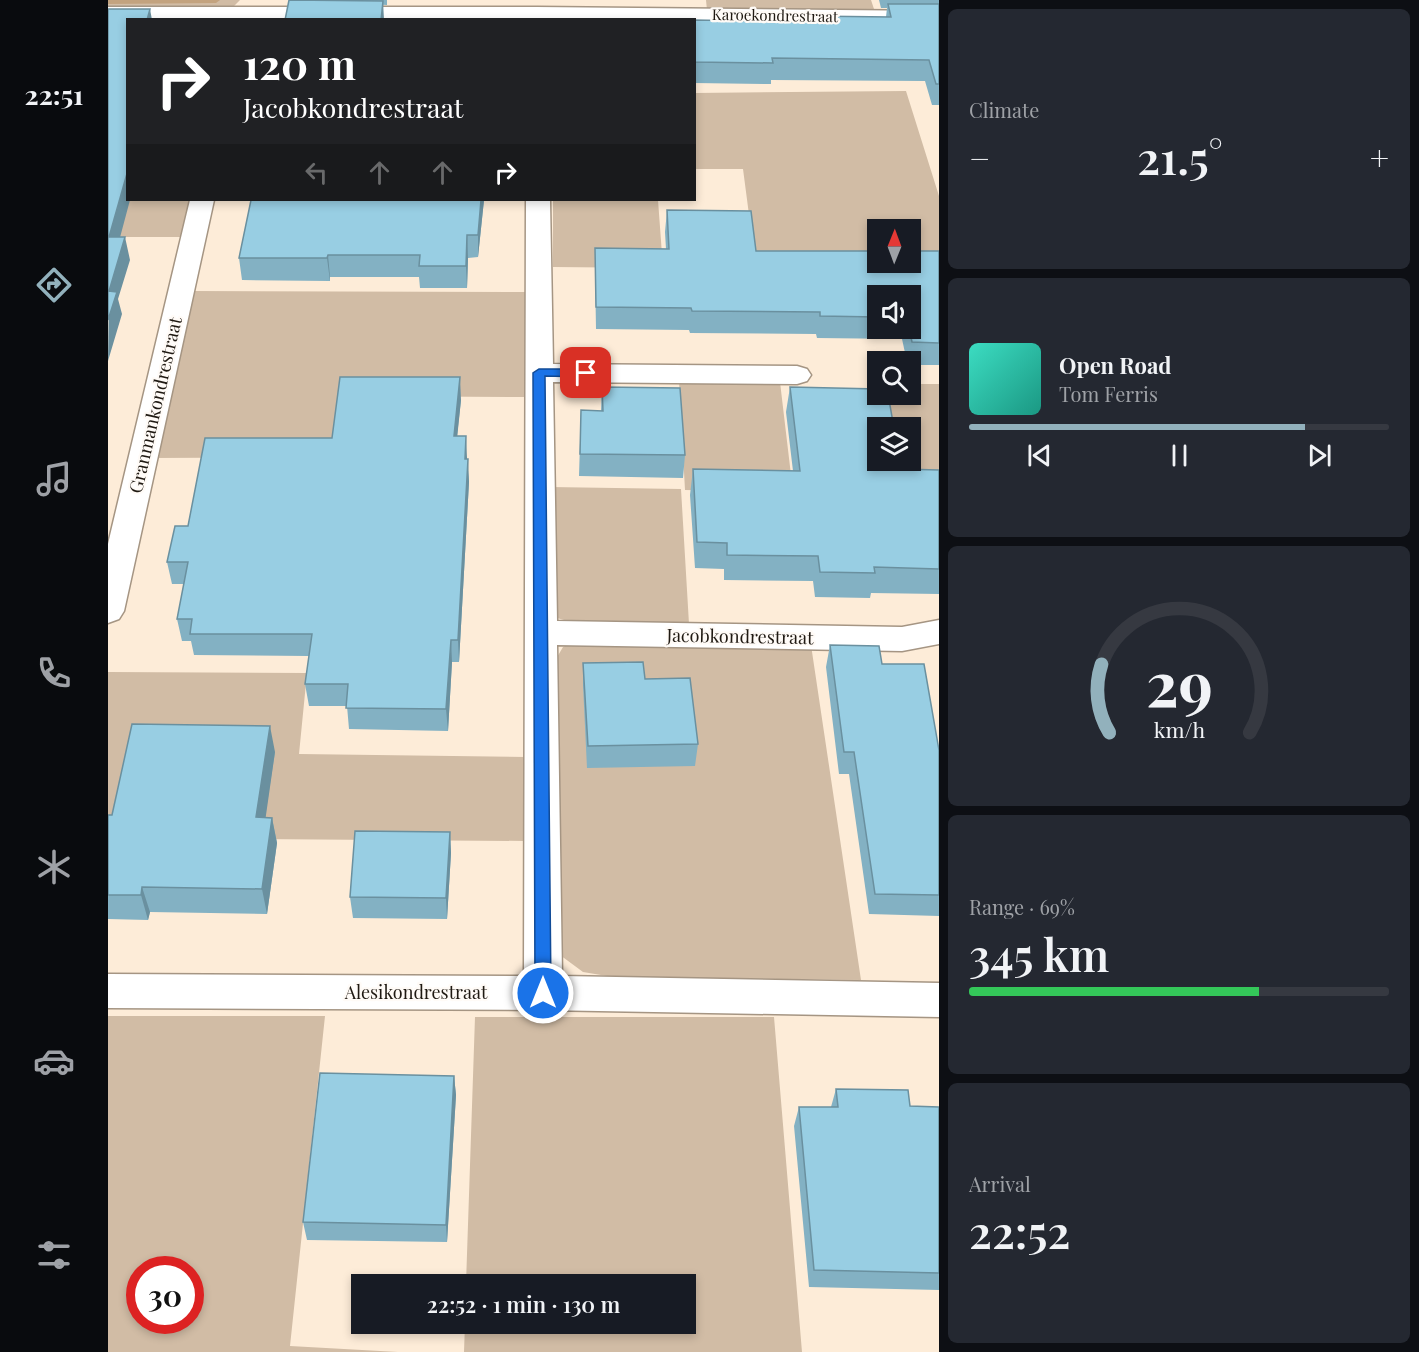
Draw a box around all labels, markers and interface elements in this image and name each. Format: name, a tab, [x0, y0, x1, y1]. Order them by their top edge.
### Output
street label: Karoekondrestraat	[712, 4, 839, 26]
text: 120 m	[243, 35, 356, 91]
icon: right	[144, 42, 222, 120]
text: 22:51	[25, 76, 83, 112]
text: Jacobkondrestraat	[243, 89, 463, 125]
text: Climate	[969, 96, 1039, 123]
text: 21.5°	[1137, 126, 1223, 186]
text: −	[969, 135, 990, 179]
text: +	[1370, 135, 1389, 179]
icon: left	[300, 156, 333, 189]
icon: ahead	[363, 156, 396, 189]
icon: ahead	[426, 156, 459, 189]
icon: right	[489, 156, 522, 189]
north arrow	[867, 219, 921, 273]
map controls	[867, 219, 921, 471]
icon: directions	[33, 264, 75, 306]
button: sound	[867, 285, 921, 339]
street label: Granmankondrestraat	[123, 314, 187, 495]
pin	[560, 347, 611, 398]
text: Open Road	[1059, 350, 1171, 380]
button: search	[867, 351, 921, 405]
icon: arrive	[569, 356, 602, 389]
text: Tom Ferris	[1059, 380, 1158, 407]
button: layers	[867, 417, 921, 471]
icon: previous	[1023, 439, 1056, 472]
icon: pause	[1163, 439, 1196, 472]
icon: next	[1303, 439, 1336, 472]
icon: music	[33, 458, 75, 500]
street label: Jacobkondrestraat	[665, 623, 814, 649]
text: 29	[1145, 639, 1213, 723]
icon: phone	[33, 652, 75, 694]
text: km/h	[1153, 715, 1205, 743]
icon: climate	[33, 846, 75, 888]
text: Range · 69%	[969, 893, 1075, 920]
text: 345 km	[969, 923, 1109, 983]
position arrow	[511, 961, 575, 1025]
street label: Alesikondrestraat	[344, 980, 488, 1004]
icon: car	[33, 1040, 75, 1082]
text: Arrival	[969, 1170, 1031, 1197]
text: 22:52	[969, 1200, 1070, 1260]
icon: filters	[33, 1234, 75, 1276]
speed limit sign: 30	[126, 1256, 204, 1334]
text: 22:52 · 1 min · 130 m	[427, 1289, 620, 1319]

